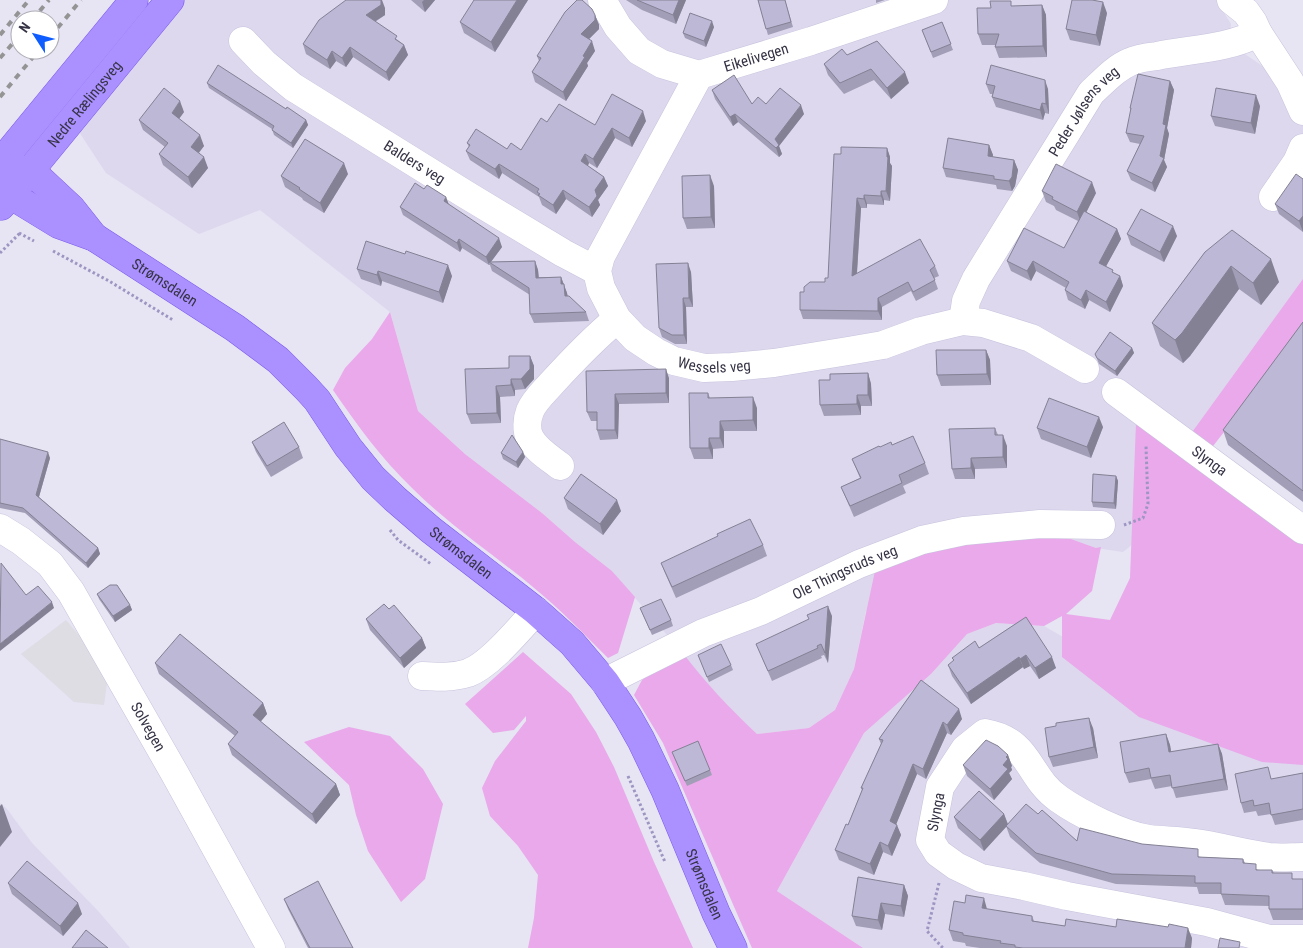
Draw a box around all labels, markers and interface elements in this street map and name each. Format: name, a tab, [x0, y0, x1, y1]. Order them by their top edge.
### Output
north arrow	[10, 10, 60, 60]
text: N	[15, 19, 33, 36]
street label: Eikelivegen	[722, 39, 791, 76]
street label: Nedre Rælingsveg	[44, 57, 126, 151]
street label: Peder Jølsens veg	[1045, 62, 1123, 160]
street label: Balders veg	[380, 137, 448, 188]
street label: Strømsdalen	[128, 255, 201, 310]
street label: Wessels veg	[676, 353, 751, 377]
street label: Slynga	[1188, 442, 1231, 480]
street label: Strømsdalen	[426, 523, 496, 583]
street label: Ole Thingsruds veg	[789, 541, 900, 604]
street label: Solvegen	[127, 699, 169, 755]
street label: Slynga	[923, 791, 949, 833]
street label: Strømsdalen	[681, 846, 727, 923]

